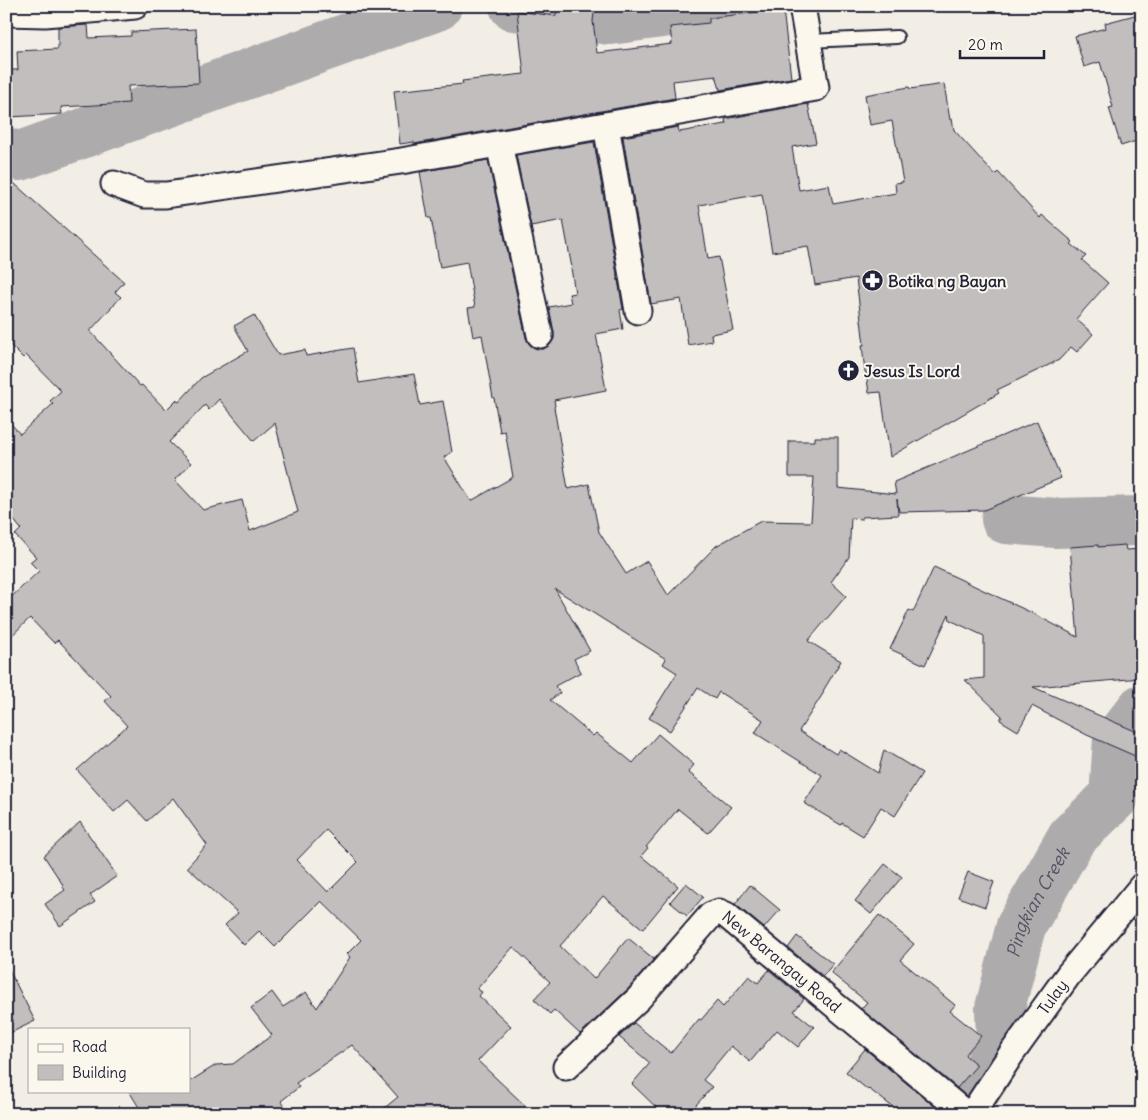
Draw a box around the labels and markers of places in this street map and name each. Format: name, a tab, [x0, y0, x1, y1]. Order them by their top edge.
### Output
pharmacy icon: Botika ng Bayan	[860, 269, 884, 293]
place label: Botika ng Bayan	[888, 271, 1006, 292]
church icon: Jesus Is Lord	[836, 359, 860, 383]
place label: Jesus Is Lord	[864, 361, 960, 381]

